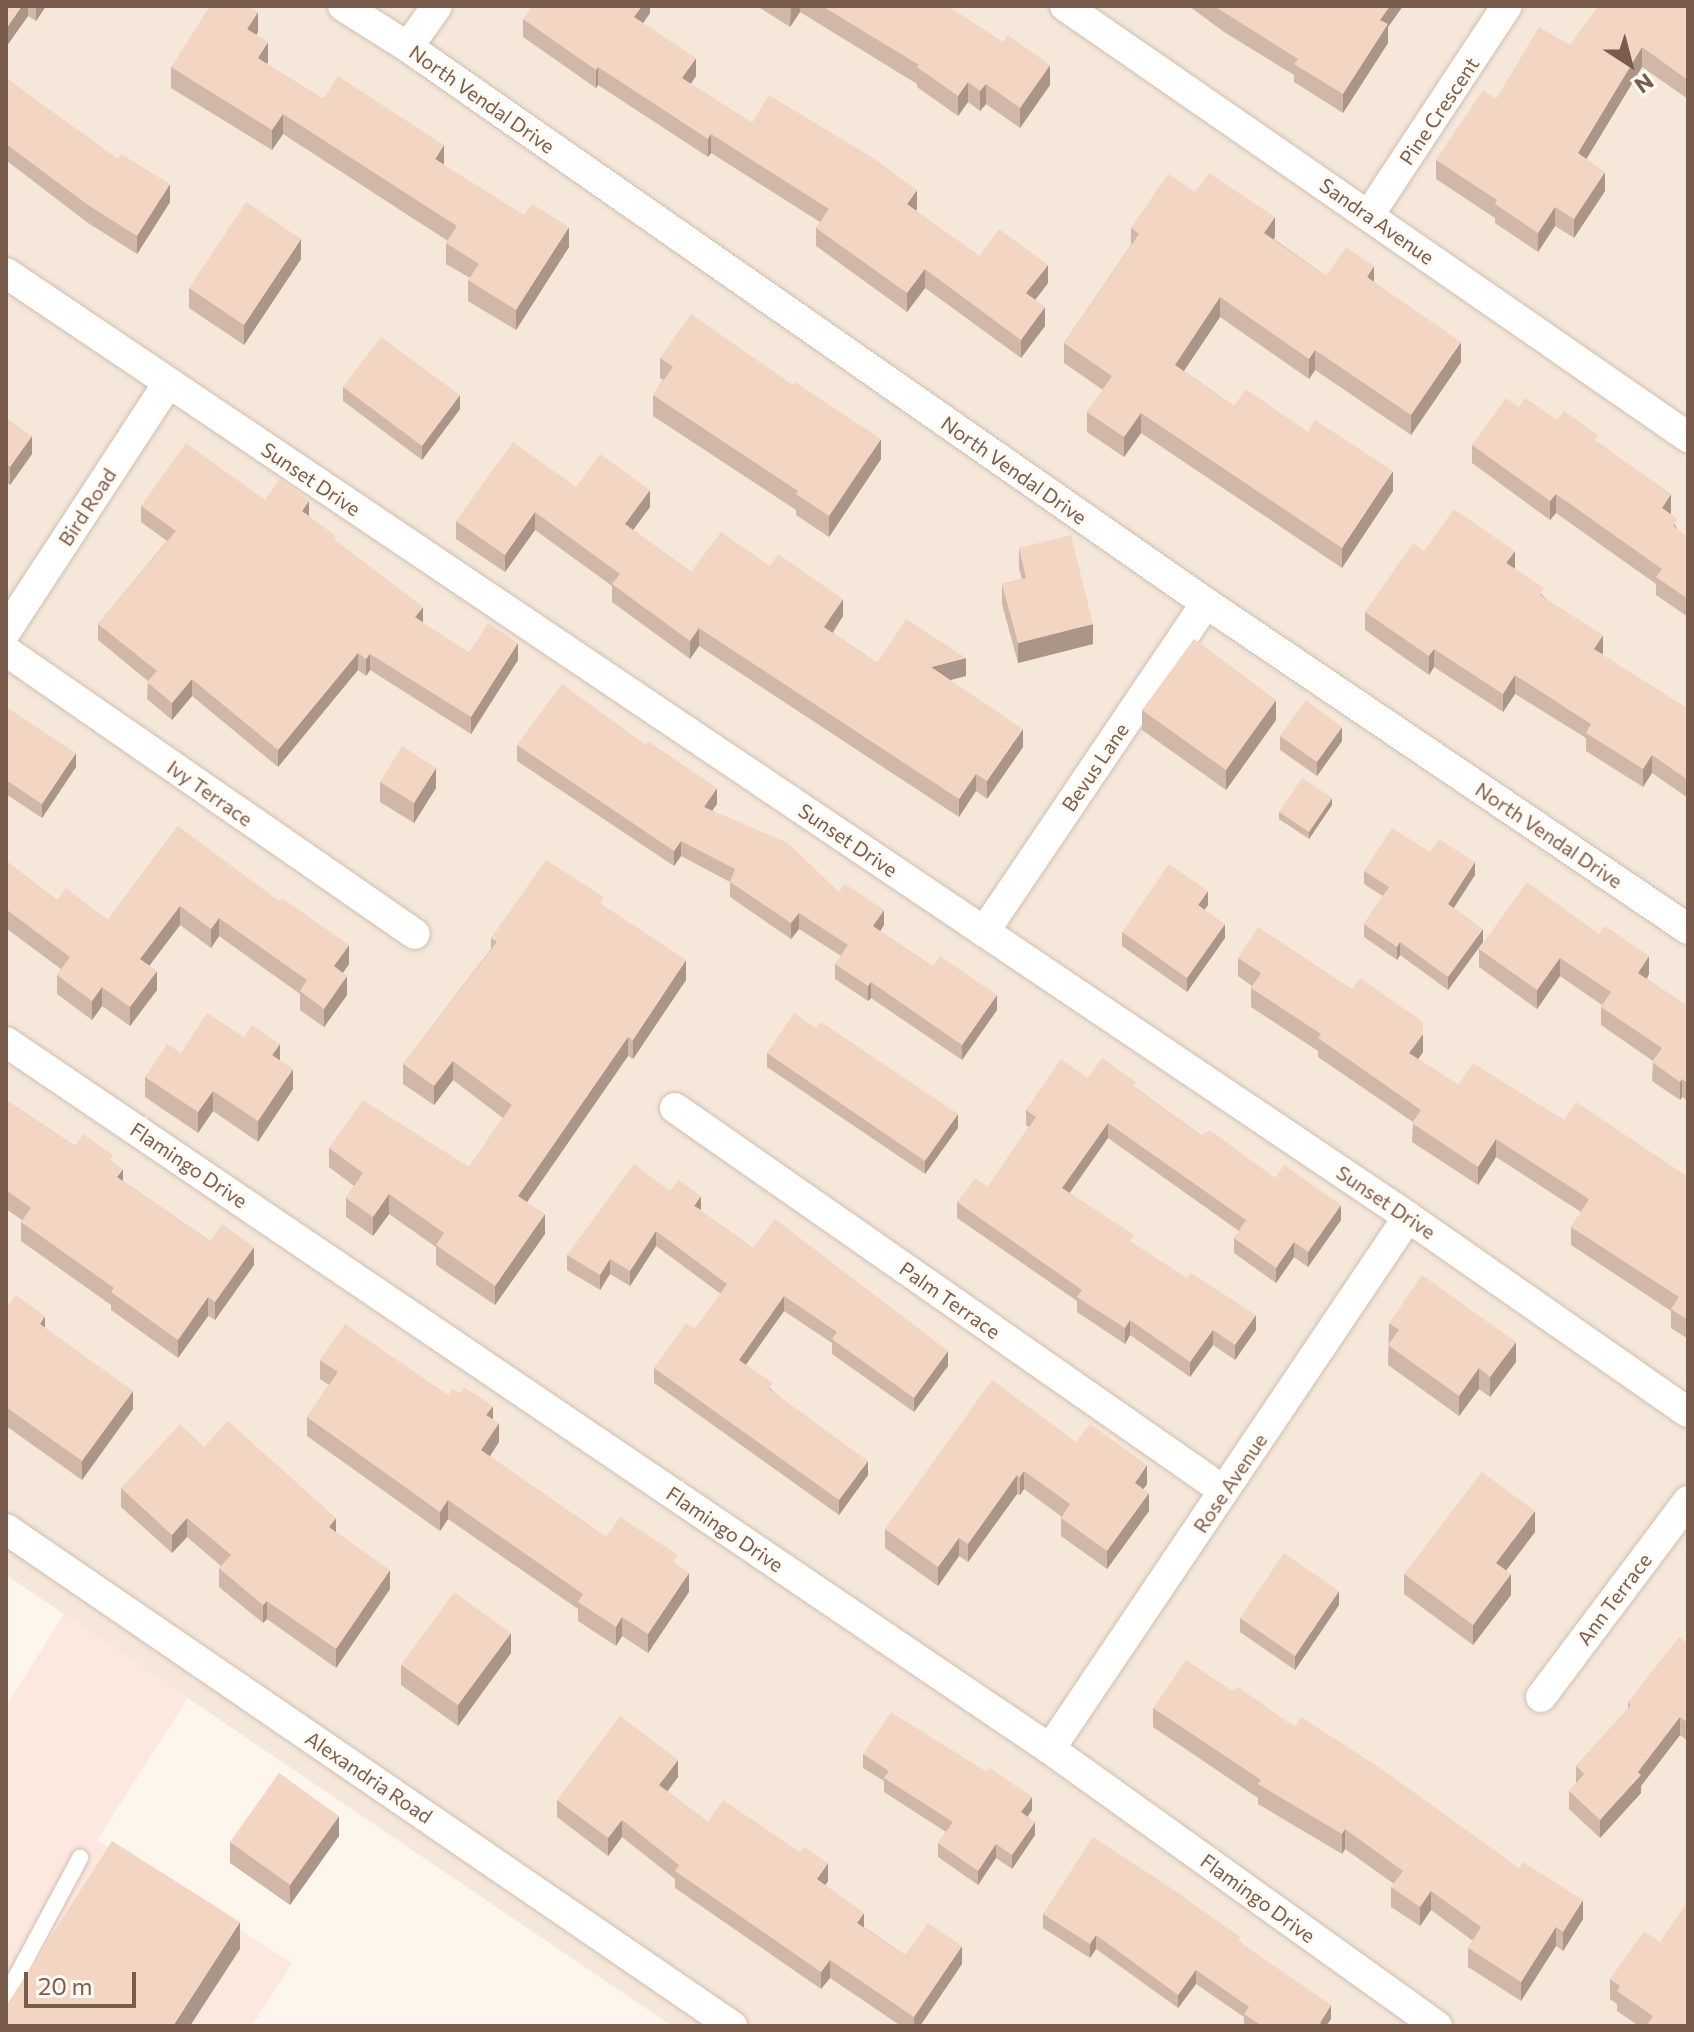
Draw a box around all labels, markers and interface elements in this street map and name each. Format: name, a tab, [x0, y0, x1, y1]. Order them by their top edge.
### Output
north arrow	[1590, 24, 1670, 104]
street label: North Vendal Drive	[405, 40, 559, 158]
street label: Pine Crescent	[1394, 53, 1484, 169]
text: N	[1630, 68, 1659, 100]
street label: Sandra Avenue	[1315, 173, 1439, 269]
street label: North Vendal Drive	[937, 411, 1091, 529]
street label: Sunset Drive	[257, 437, 365, 521]
street label: Bird Road	[53, 464, 121, 550]
street label: Bevus Lane	[1057, 718, 1133, 816]
street label: Ivy Terrace	[163, 755, 257, 831]
street label: North Vendal Drive	[1471, 777, 1627, 893]
street label: Sunset Drive	[794, 798, 902, 882]
street label: Flamingo Drive	[126, 1117, 252, 1213]
street label: Sunset Drive	[1332, 1160, 1440, 1244]
street label: Palm Terrace	[895, 1256, 1005, 1344]
street label: Rose Avenue	[1188, 1429, 1272, 1537]
street label: Flamingo Drive	[662, 1481, 788, 1577]
street label: Ann Terrace	[1572, 1548, 1656, 1650]
street label: Alexandria Road	[301, 1726, 437, 1828]
street label: Flamingo Drive	[1196, 1848, 1320, 1948]
scale bar	[28, 1956, 140, 2006]
text: 20 m	[38, 1971, 92, 2000]

